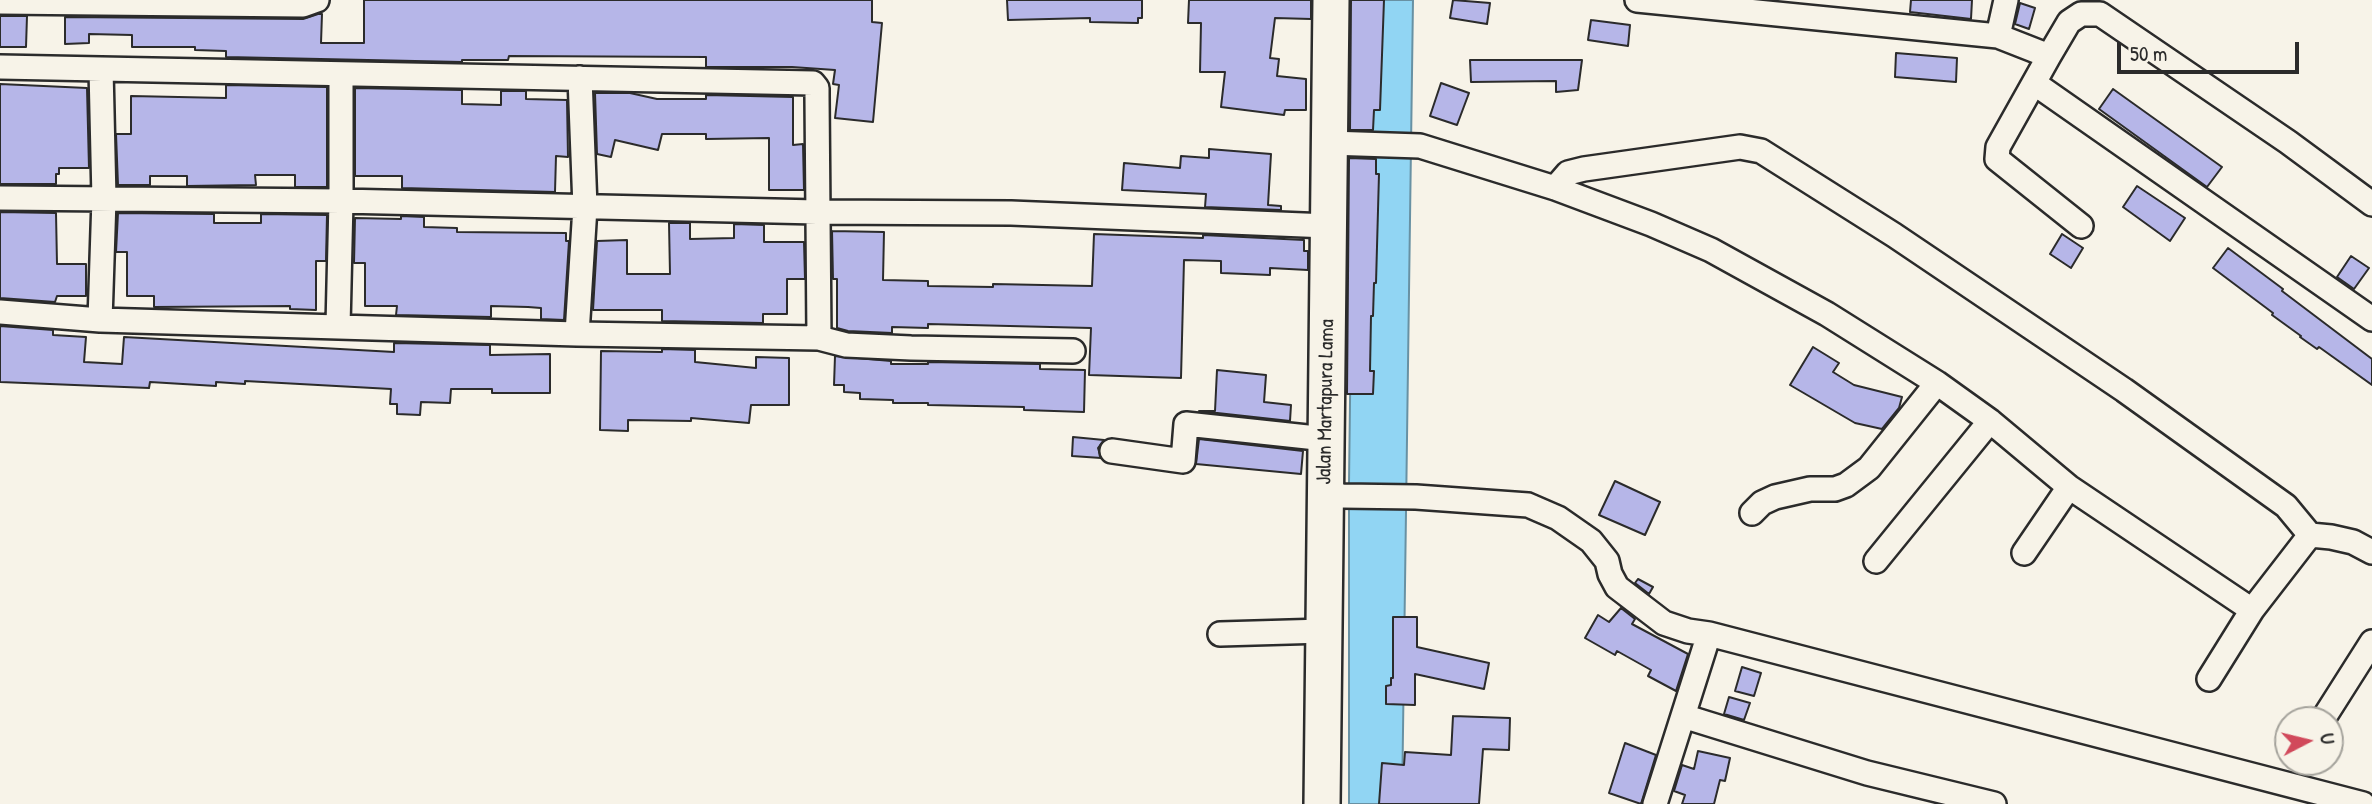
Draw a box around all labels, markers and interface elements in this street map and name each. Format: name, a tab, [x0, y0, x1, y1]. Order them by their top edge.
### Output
scale bar	[2120, 28, 2302, 72]
text: 50 m	[2130, 39, 2167, 68]
street label: Jalan Martapura Lama	[1312, 319, 1340, 485]
north arrow	[2274, 706, 2344, 776]
text: U	[2314, 732, 2341, 745]

